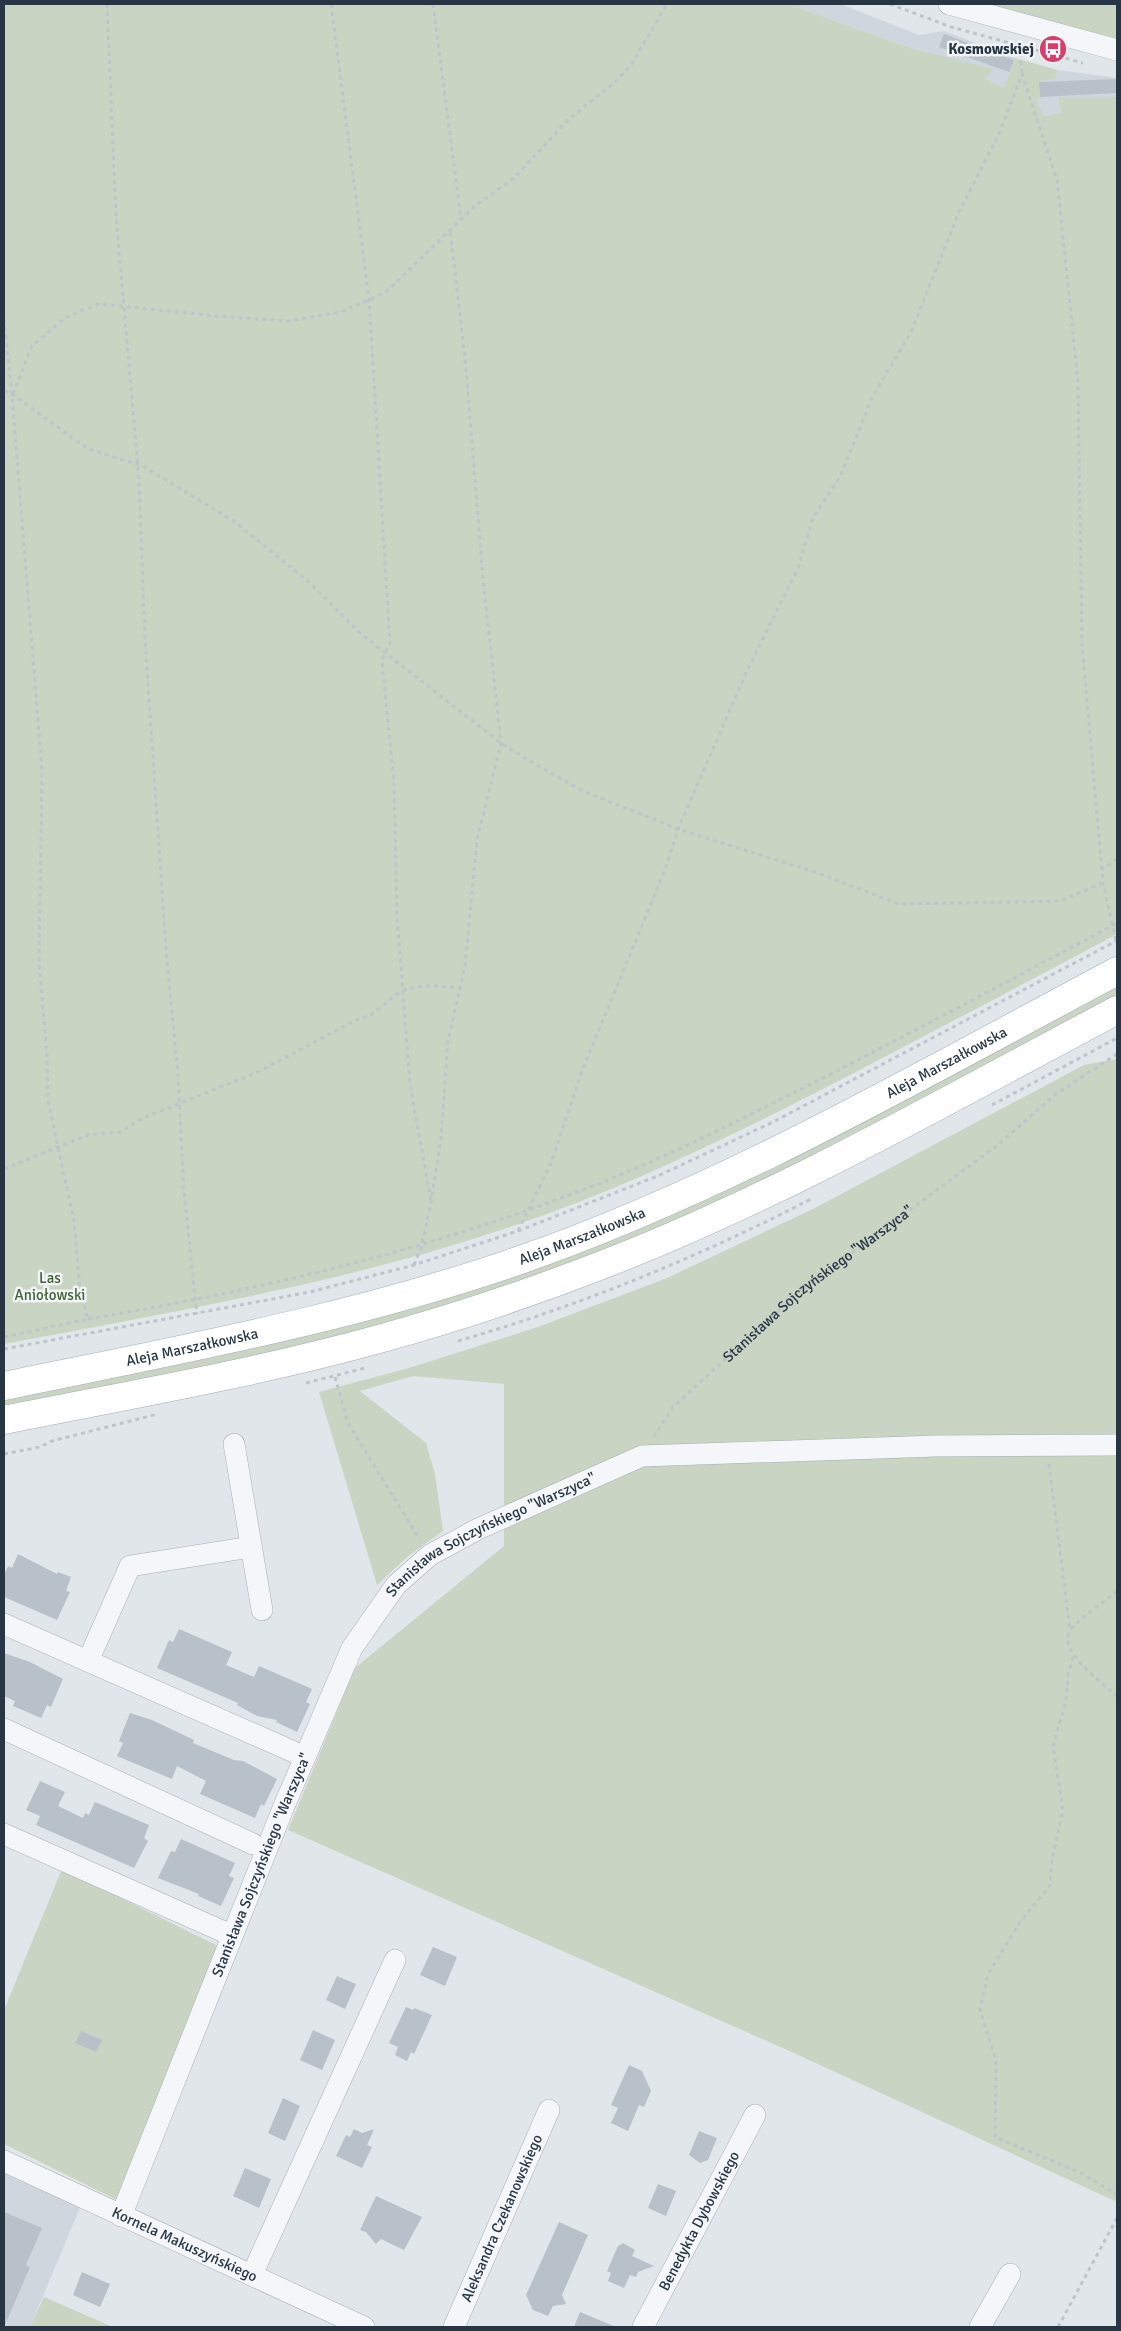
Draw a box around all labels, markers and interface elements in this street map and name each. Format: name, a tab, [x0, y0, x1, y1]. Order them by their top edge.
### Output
bus stop icon: Kosmowskiej	[1038, 34, 1068, 64]
place label: Kosmowskiej	[948, 40, 1034, 58]
street label: Aleja Marszałkowska	[883, 1023, 1010, 1102]
street label: Stanisława Sojczyńskiego "Warszyca"	[719, 1201, 917, 1366]
street label: Aleja Marszałkowska	[516, 1203, 648, 1269]
park label: Las Aniołowski	[15, 1269, 85, 1304]
street label: Aleja Marszałkowska	[124, 1324, 260, 1370]
street label: Stanisława Sojczyńskiego "Warszyca"	[382, 1469, 599, 1600]
street label: Stanisława Sojczyńskiego "Warszyca"	[208, 1750, 315, 1979]
street label: Aleksandra Czekanowskiego	[457, 2131, 546, 2305]
street label: Benedykta Dybowskiego	[655, 2148, 743, 2294]
street label: Kornela Makuszyńskiego	[109, 2203, 260, 2286]

